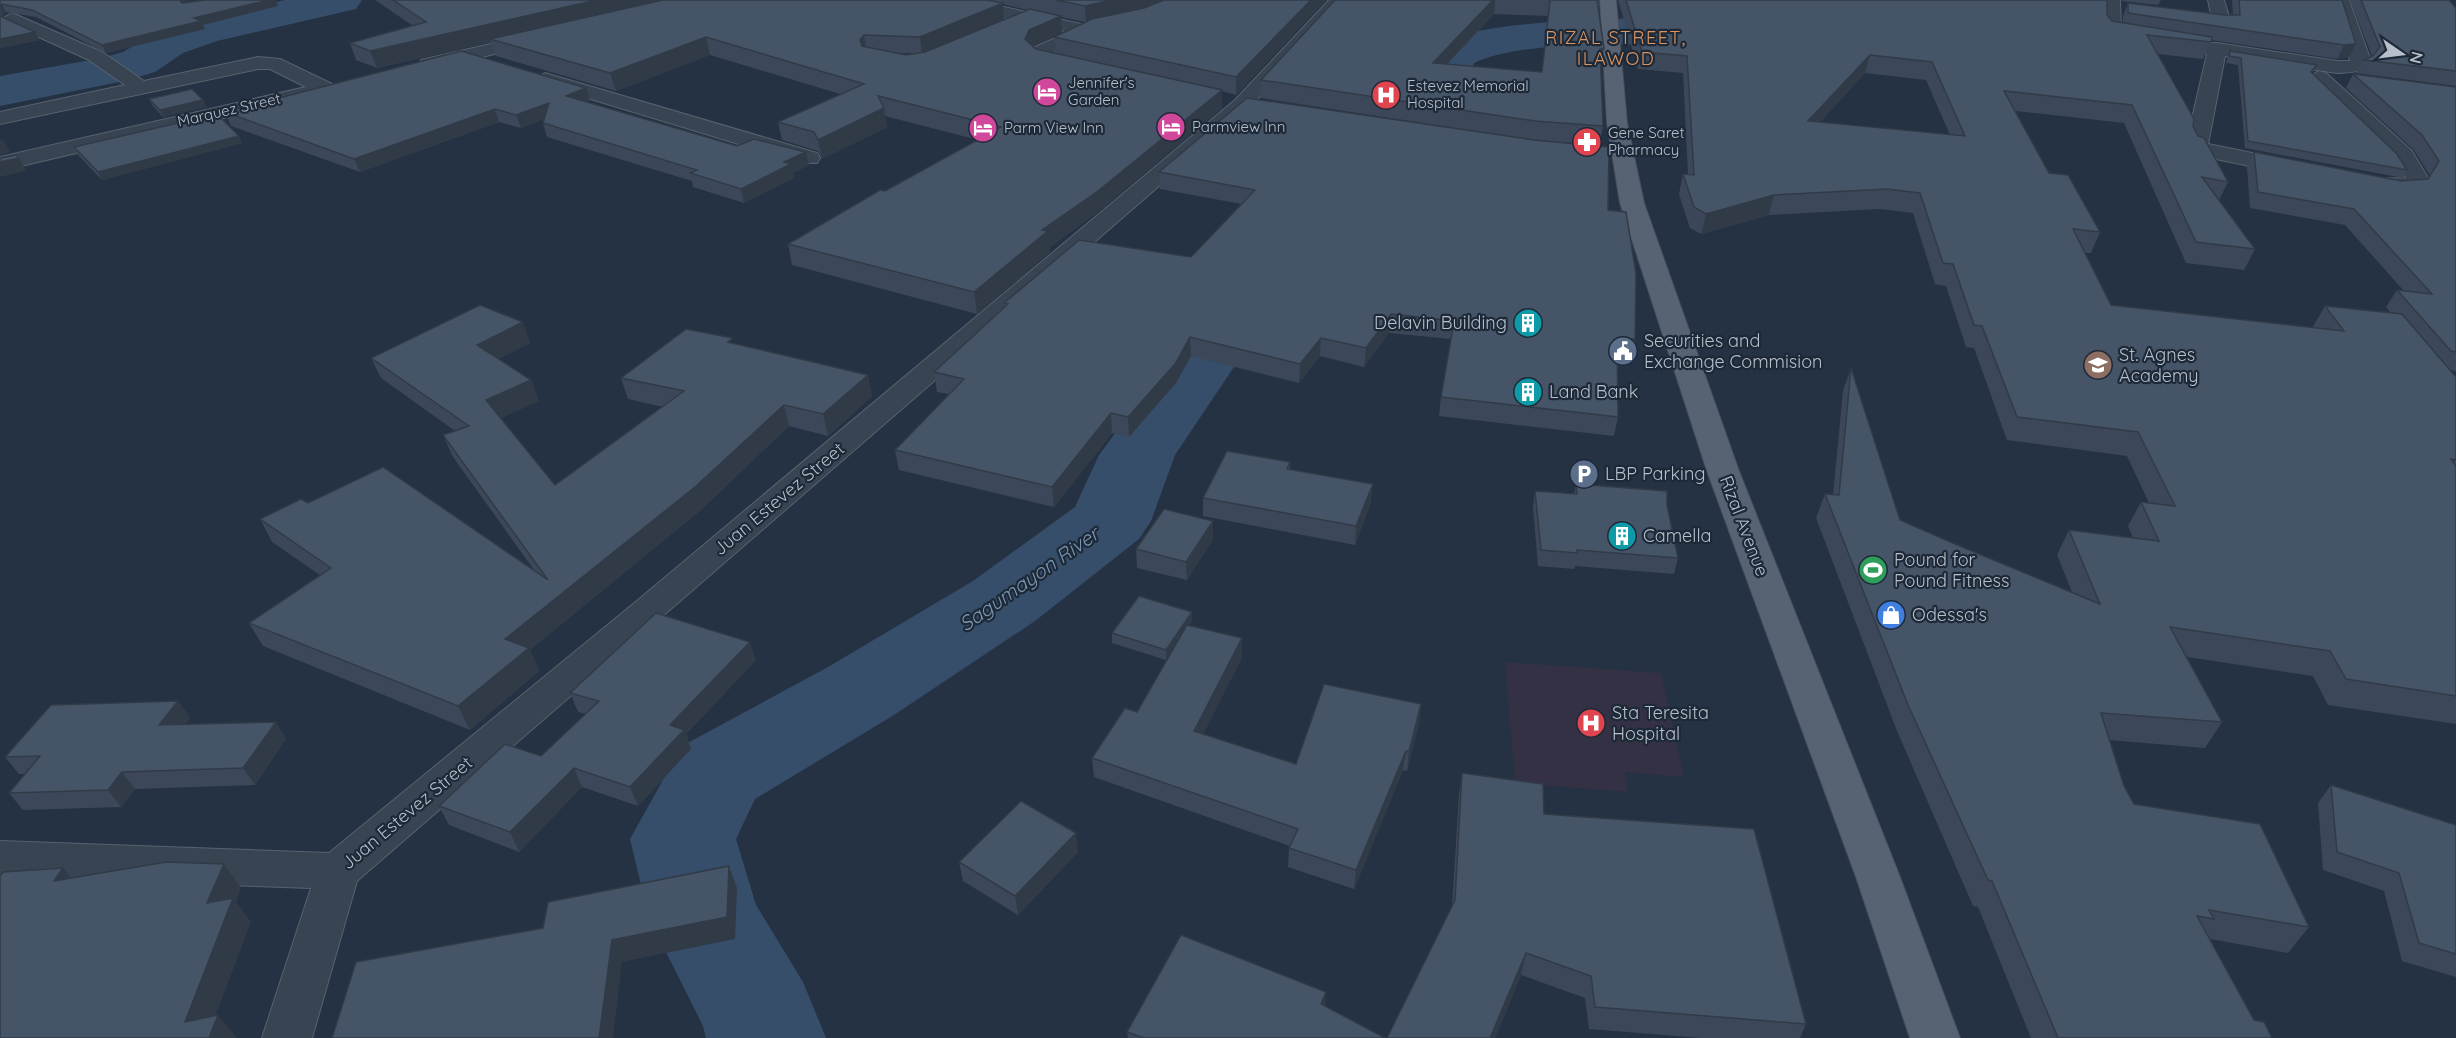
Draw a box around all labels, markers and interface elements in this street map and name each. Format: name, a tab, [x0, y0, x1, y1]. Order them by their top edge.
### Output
north arrow	[2372, 24, 2432, 84]
district label: RIZAL STREET, ILAWOD	[1545, 26, 1687, 70]
text: N	[2405, 50, 2428, 66]
place label: Jennifer's Garden	[1068, 73, 1135, 109]
hotel icon: Jennifer's Garden	[1031, 76, 1063, 108]
place label: Estevez Memorial Hospital	[1407, 76, 1529, 112]
hospital icon: Estevez Memorial Hospital	[1370, 79, 1402, 111]
street label: Marquez Street	[175, 88, 282, 131]
hotel icon: Parmview Inn	[1155, 111, 1187, 143]
hotel icon: Parm View Inn	[967, 112, 999, 144]
place label: Parmview Inn	[1192, 117, 1285, 136]
place label: Parm View Inn	[1004, 118, 1104, 137]
place label: Gene Saret Pharmacy	[1608, 123, 1685, 159]
pharmacy icon: Gene Saret Pharmacy	[1571, 126, 1603, 158]
building icon: Delavin Building	[1512, 307, 1544, 339]
place label: Delavin Building	[1374, 311, 1507, 334]
place label: Securities and Exchange Commision	[1644, 329, 1822, 373]
public building icon: Securities and Exchange Commision	[1607, 335, 1639, 367]
place label: St. Agnes Academy	[2119, 343, 2199, 387]
school or university icon: St. Agnes Academy	[2082, 349, 2114, 381]
building icon: Land Bank	[1512, 376, 1544, 408]
place label: Land Bank	[1549, 380, 1638, 403]
street label: Juan Estevez Street	[709, 437, 849, 560]
parking icon: LBP Parking	[1568, 458, 1600, 490]
place label: LBP Parking	[1605, 462, 1706, 485]
street label: Rizal Avenue	[1715, 472, 1774, 579]
water label: Sagumayon River	[954, 520, 1105, 636]
building icon: Camella	[1606, 520, 1638, 552]
place label: Camella	[1643, 524, 1711, 547]
place label: Pound for Pound Fitness	[1894, 548, 2010, 592]
sports icon: Pound for Pound Fitness	[1857, 554, 1889, 586]
shop icon: Odessa's	[1875, 599, 1907, 631]
place label: Odessa's	[1912, 603, 1987, 626]
place label: Sta Teresita Hospital	[1612, 701, 1709, 745]
hospital icon: Sta Teresita Hospital	[1575, 707, 1607, 739]
street label: Juan Estevez Street	[337, 751, 477, 874]

